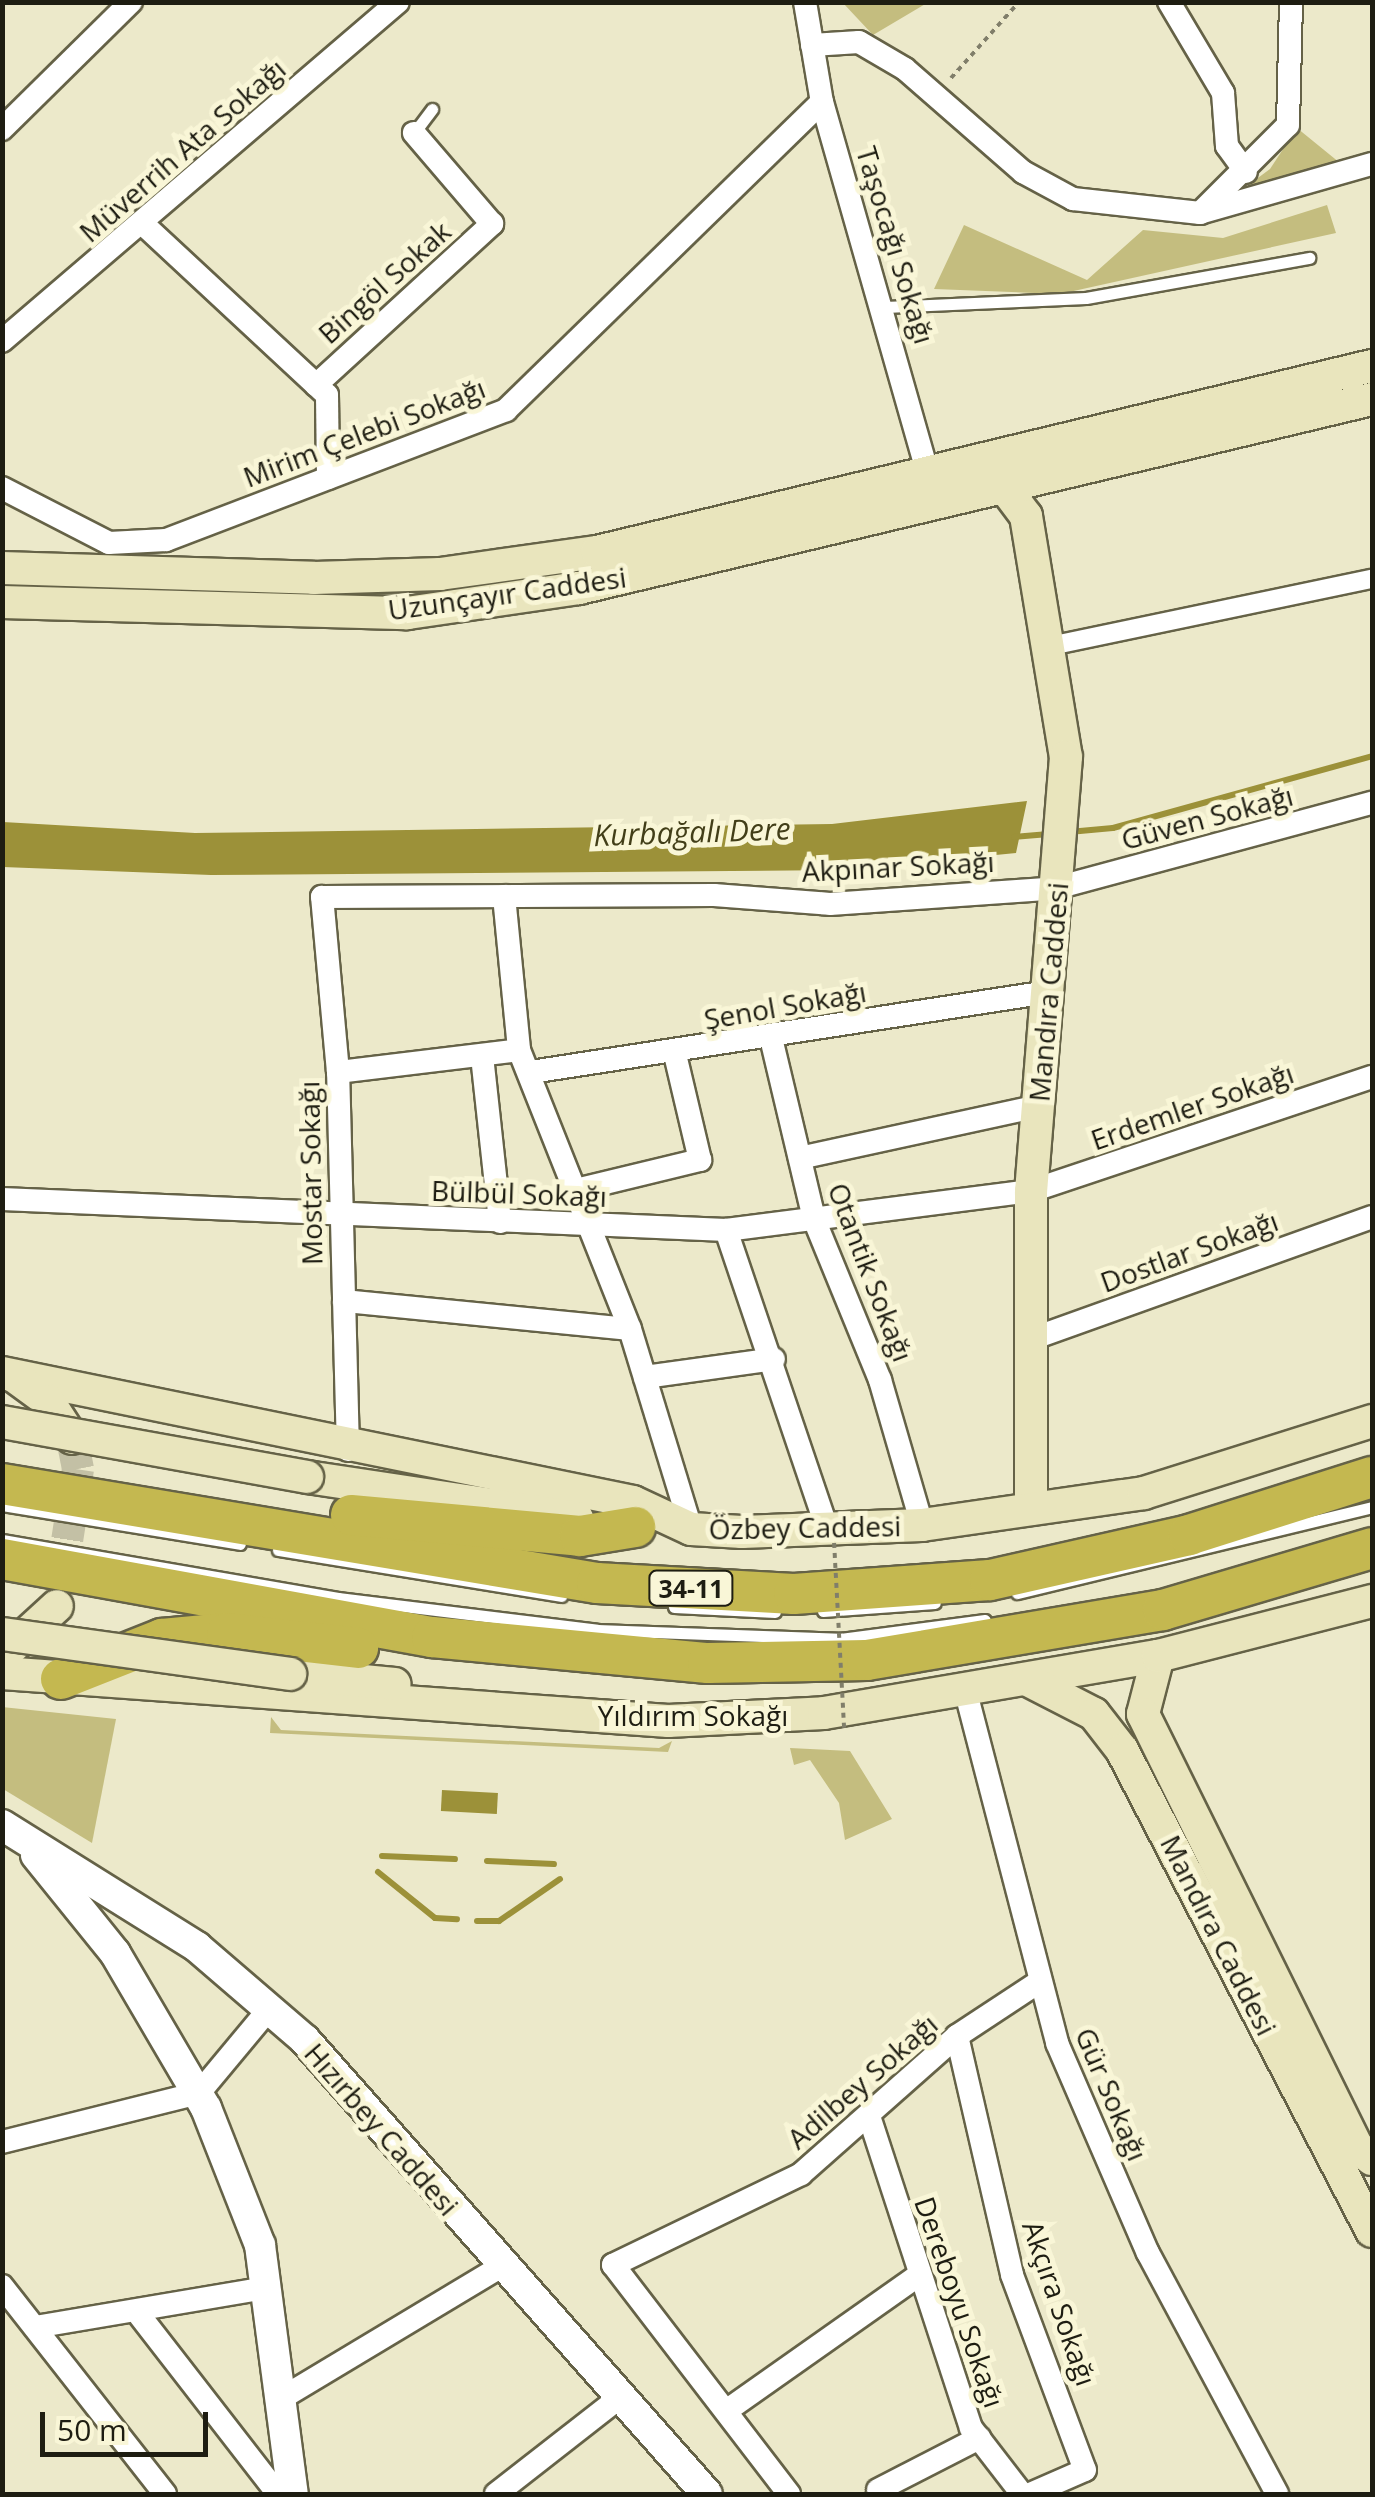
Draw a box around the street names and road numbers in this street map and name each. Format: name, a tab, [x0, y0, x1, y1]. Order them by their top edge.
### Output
street label: Müverrih Ata Sokağı	[72, 51, 292, 249]
street label: Taşocağı Sokağı	[850, 142, 942, 348]
street label: Bingöl Sokak	[311, 214, 457, 350]
street label: Mirim Çelebi Sokağı	[238, 370, 490, 494]
street label: Uzunçayır Caddesi	[386, 560, 628, 626]
street label: Güven Sokağı	[1117, 778, 1297, 856]
street label: Akpınar Sokağı	[801, 844, 995, 888]
street label: Mandıra Caddesi	[1022, 881, 1074, 1103]
street label: Şenol Sokağı	[701, 974, 869, 1036]
street label: Erdemler Sokağı	[1086, 1056, 1298, 1156]
street label: Mostar Sokağı	[292, 1081, 328, 1265]
street label: Bülbül Sokağı	[431, 1173, 607, 1213]
street label: Otantik Sokağı	[822, 1178, 920, 1366]
street label: Dostlar Sokağı	[1096, 1203, 1282, 1299]
street label: Özbey Caddesi	[708, 1509, 902, 1545]
road number: 34-11	[646, 1568, 736, 1608]
street label: Yıldırım Sokağı	[598, 1698, 788, 1732]
street label: Mandıra Caddesi	[1154, 1829, 1284, 2041]
street label: Adilbey Sokağı	[780, 2007, 944, 2155]
street label: Gür Sokağı	[1069, 2023, 1155, 2165]
street label: Hızırbey Caddesi	[298, 2036, 466, 2222]
street label: Dereboyu Sokağı	[908, 2192, 1012, 2412]
street label: Akçıra Sokağı	[1016, 2216, 1104, 2390]

